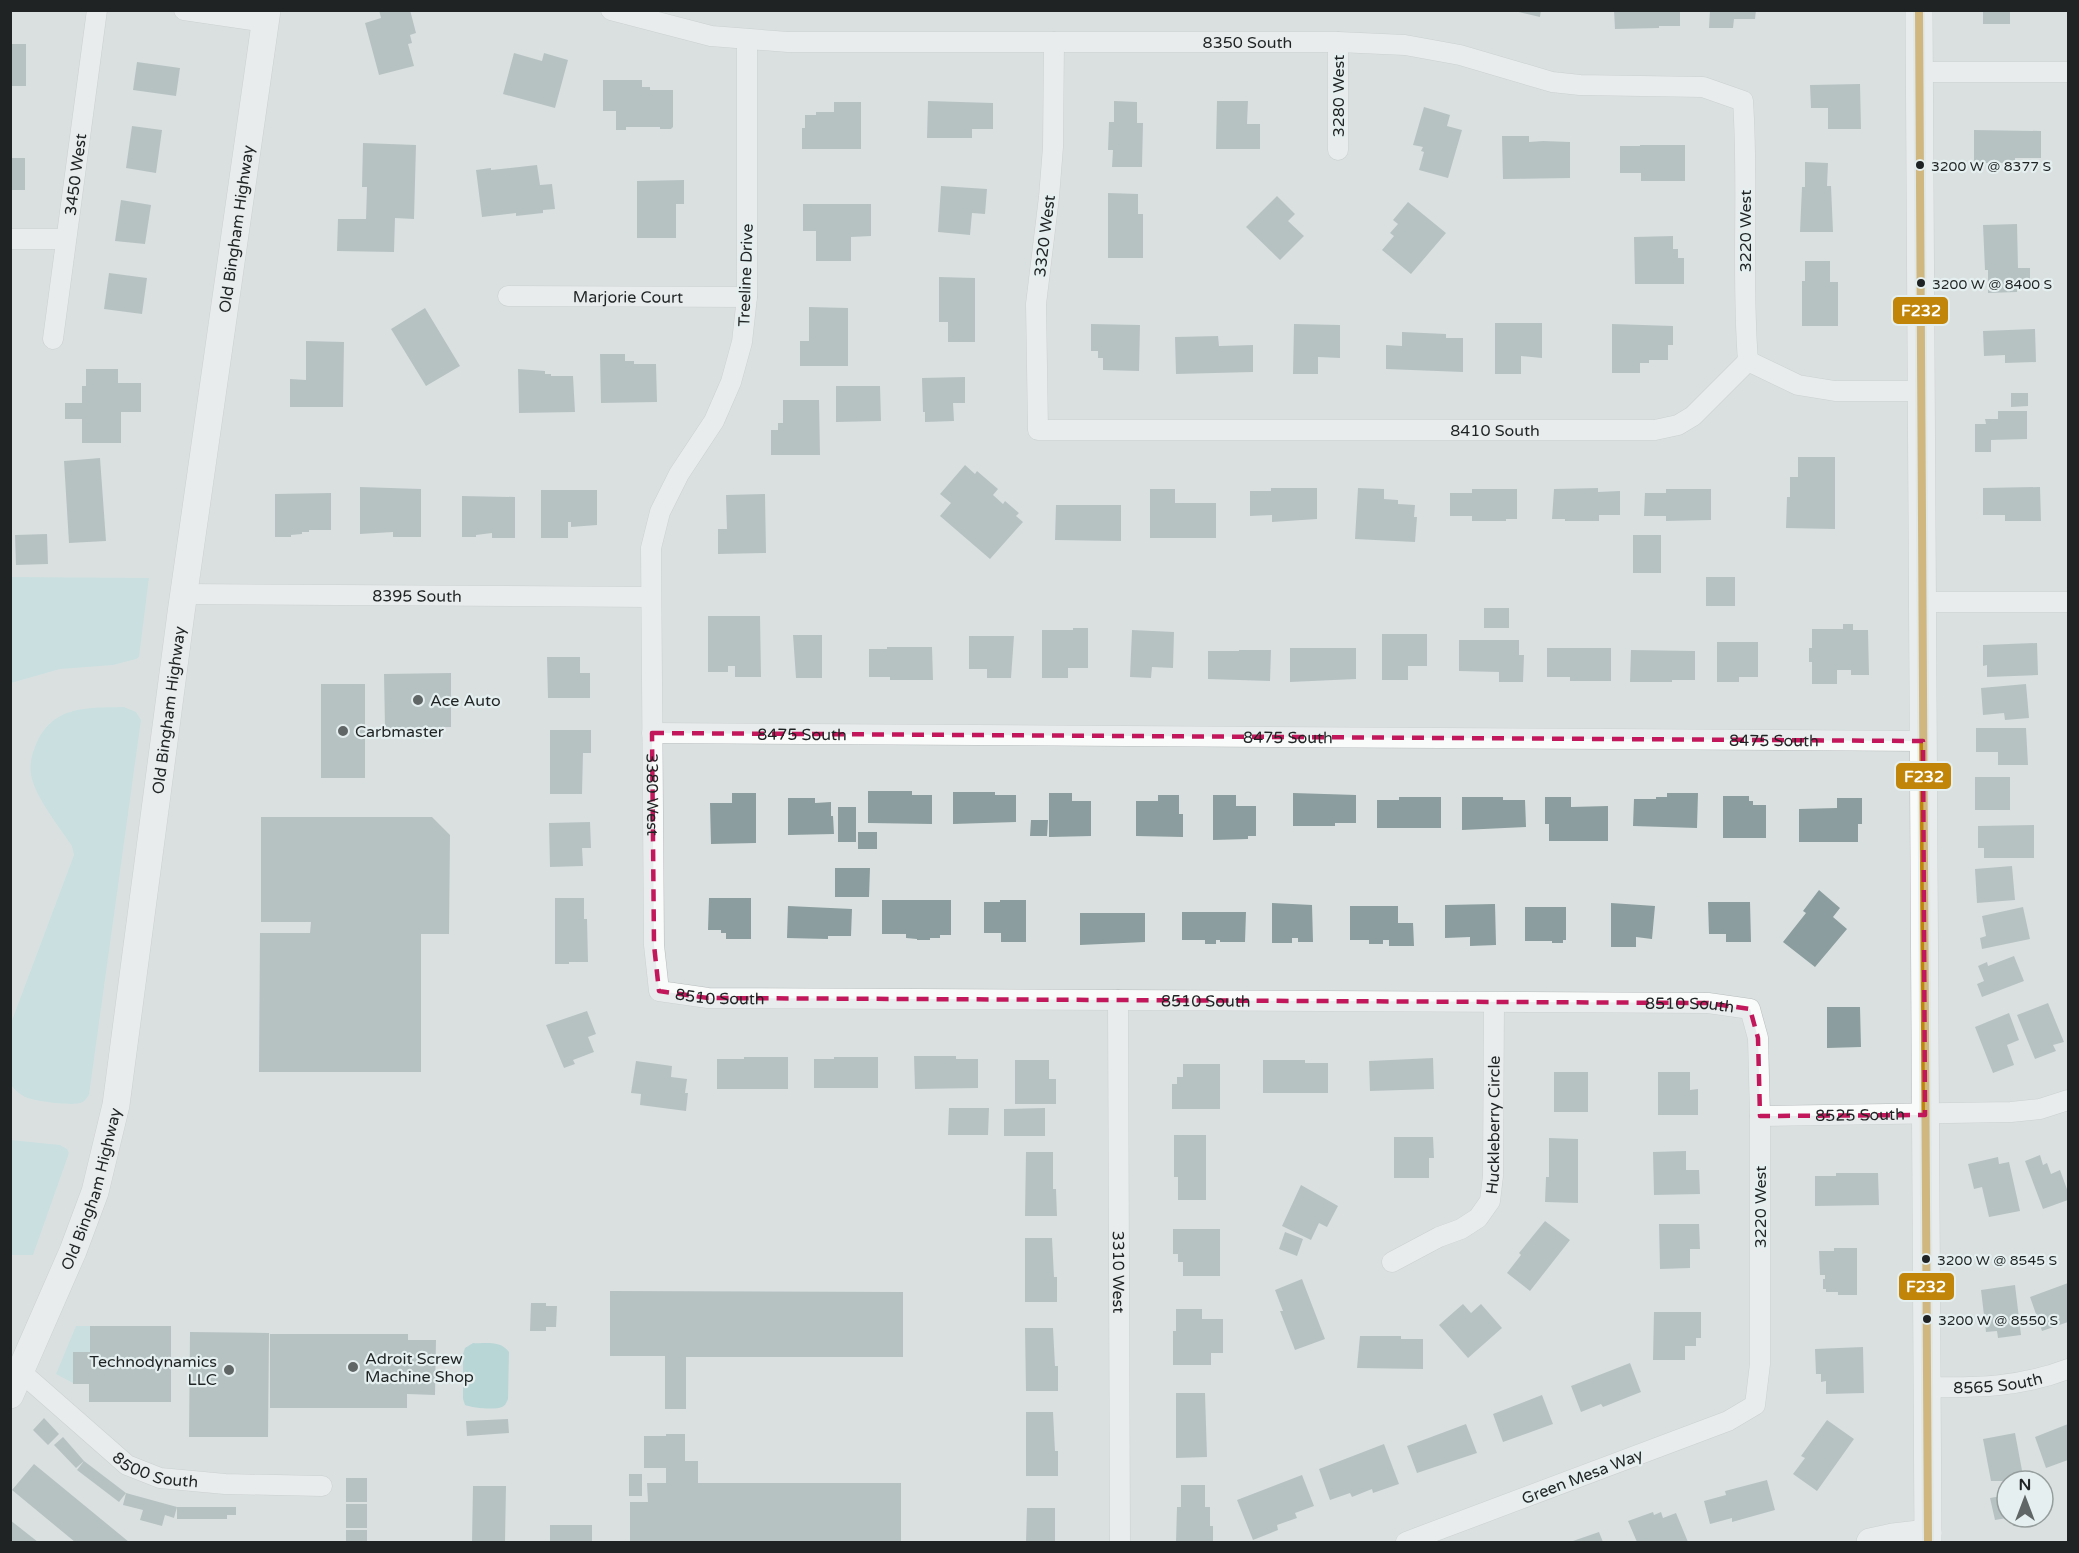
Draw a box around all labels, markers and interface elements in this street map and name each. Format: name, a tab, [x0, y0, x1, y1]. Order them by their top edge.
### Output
street label: 8350 South	[1203, 33, 1292, 53]
street label: 3280 West	[1329, 55, 1349, 137]
street label: 3450 West	[61, 132, 91, 217]
street label: Old Bingham Highway	[215, 143, 259, 314]
place label: 3200 W @ 8377 S	[1931, 158, 2052, 175]
marker: 3200 W @ 8377 S	[1914, 159, 1926, 171]
street label: 3220 West	[1736, 190, 1756, 272]
street label: 3320 West	[1030, 194, 1060, 278]
street label: Treeline Drive	[734, 223, 758, 327]
place label: 3200 W @ 8400 S	[1932, 276, 2053, 293]
marker: 3200 W @ 8400 S	[1915, 277, 1927, 289]
street label: Marjorie Court	[573, 287, 683, 308]
line badge: F232	[1892, 296, 1949, 325]
text: F232	[1901, 301, 1941, 321]
street label: 8410 South	[1450, 421, 1540, 441]
street label: 8395 South	[372, 586, 462, 607]
street label: Old Bingham Highway	[148, 625, 190, 795]
place label: Ace Auto	[430, 691, 501, 711]
marker: Ace Auto	[411, 693, 425, 707]
place label: Carbmaster	[355, 722, 445, 742]
marker: Carbmaster	[336, 724, 350, 738]
street label: 8475 South	[757, 725, 847, 745]
street label: 8475 South	[1243, 728, 1333, 748]
street label: 8475 South	[1729, 731, 1819, 751]
street label: 3380 West	[642, 753, 662, 836]
line badge: F232	[1895, 762, 1952, 790]
text: F232	[1904, 767, 1944, 787]
street label: 8510 South	[674, 984, 765, 1009]
street label: 8510 South	[1161, 991, 1251, 1012]
street label: 8510 South	[1645, 994, 1736, 1018]
street label: Huckleberry Circle	[1482, 1055, 1505, 1195]
street label: Old Bingham Highway	[57, 1105, 126, 1274]
street label: 8525 South	[1815, 1105, 1905, 1126]
street label: 3220 West	[1751, 1166, 1771, 1248]
street label: 3310 West	[1108, 1231, 1128, 1313]
place label: 3200 W @ 8545 S	[1937, 1252, 2058, 1269]
marker: 3200 W @ 8545 S	[1920, 1253, 1932, 1265]
line badge: F232	[1898, 1272, 1955, 1301]
text: F232	[1906, 1277, 1946, 1297]
place label: 3200 W @ 8550 S	[1938, 1312, 2059, 1329]
marker: 3200 W @ 8550 S	[1921, 1313, 1933, 1325]
place label: Adroit Screw Machine Shop	[365, 1349, 474, 1387]
place label: Technodynamics LLC	[89, 1352, 217, 1390]
marker: Adroit Screw Machine Shop	[346, 1360, 360, 1374]
marker: Technodynamics LLC	[222, 1363, 236, 1377]
street label: 8565 South	[1953, 1369, 2045, 1398]
street label: Green Mesa Way	[1519, 1444, 1646, 1509]
street label: 8500 South	[108, 1448, 199, 1492]
north arrow	[1995, 1469, 2055, 1529]
text: N	[2019, 1475, 2031, 1495]

